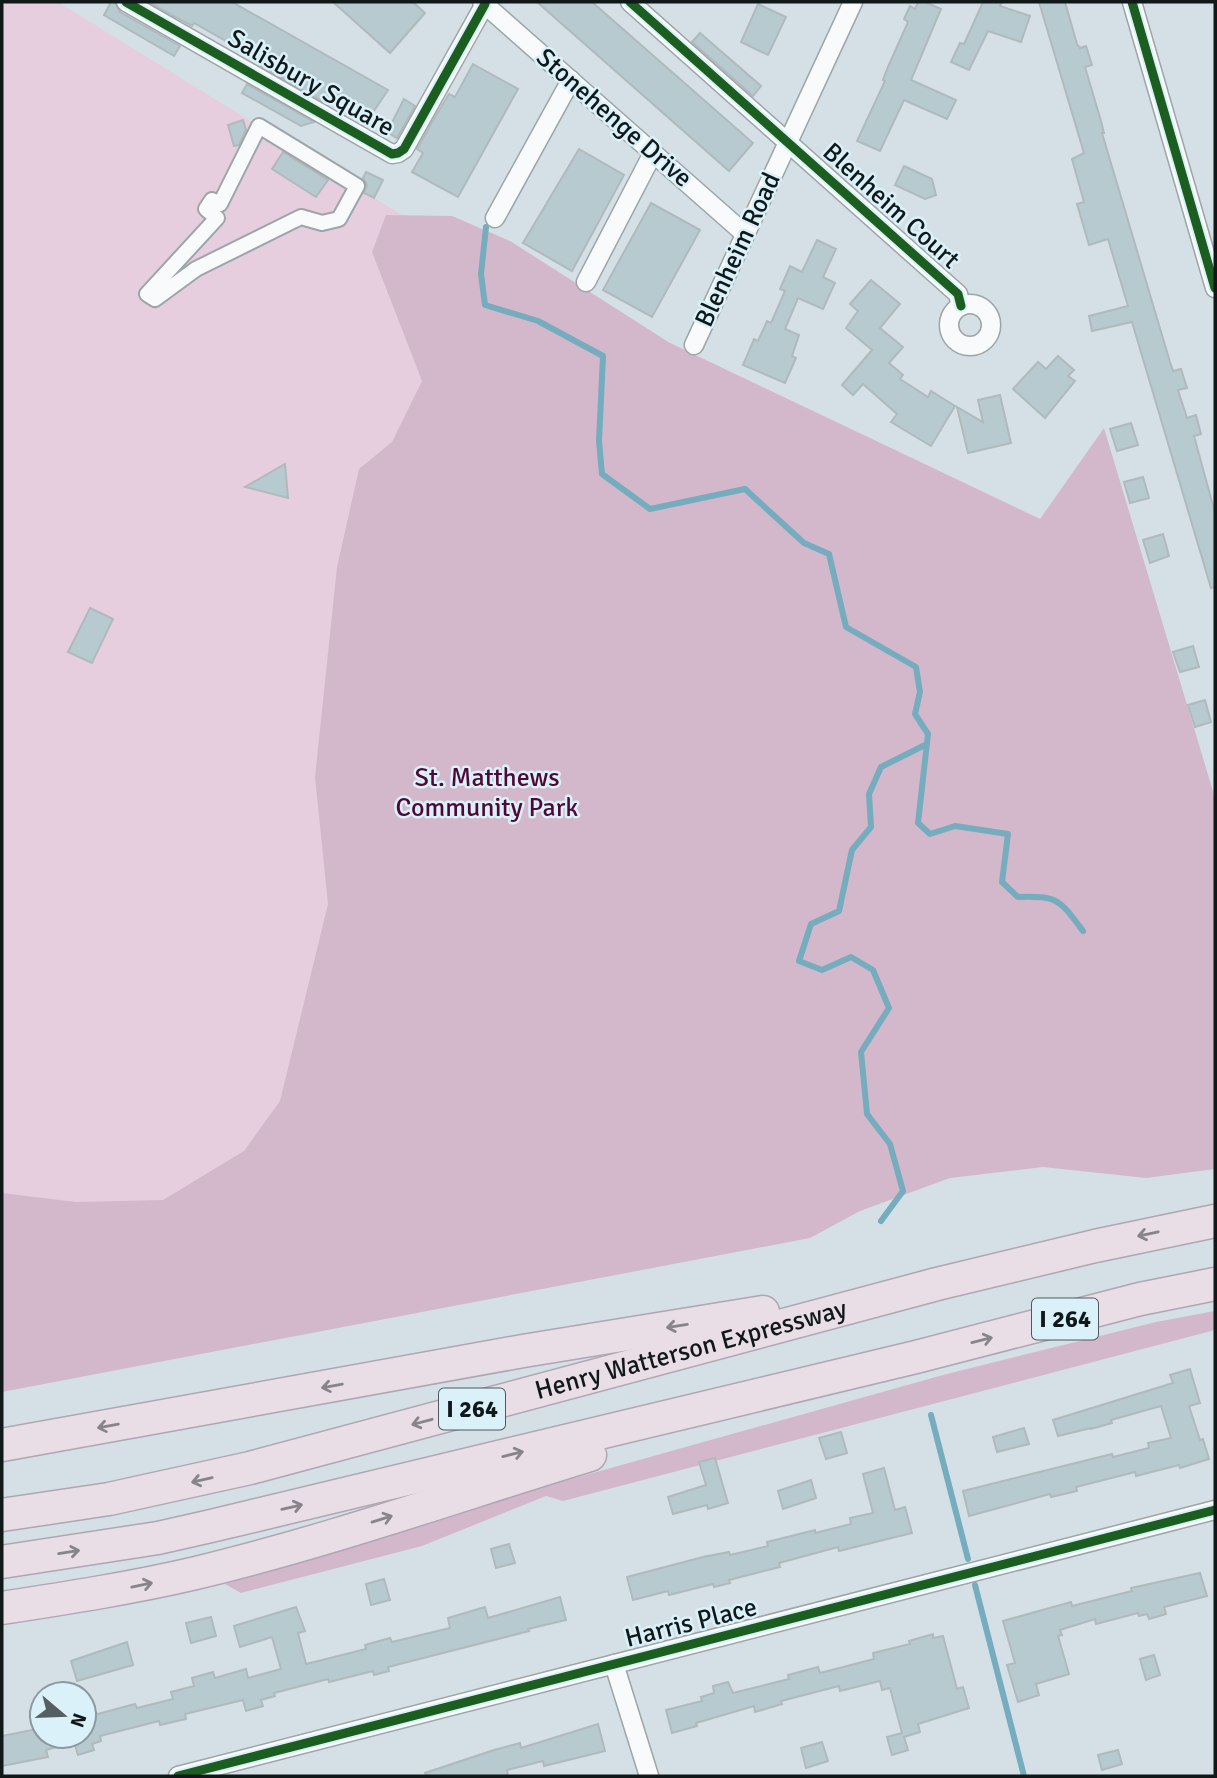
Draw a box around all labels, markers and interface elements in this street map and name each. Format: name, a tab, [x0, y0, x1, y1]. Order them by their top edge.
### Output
street label: Salisbury Square	[222, 22, 400, 144]
street label: Stonehenge Drive	[530, 42, 698, 194]
street label: Blenheim Court	[816, 136, 966, 276]
street label: Blenheim Road	[688, 168, 788, 332]
park label: St. Matthews Community Park	[396, 762, 578, 824]
one-way arrow	[1137, 1228, 1160, 1242]
street label: Henry Watterson Expressway	[532, 1293, 850, 1407]
road number: I 264	[1032, 1298, 1098, 1339]
one-way arrow	[666, 1320, 688, 1333]
one-way arrow	[970, 1333, 993, 1346]
one-way arrow	[321, 1380, 344, 1393]
road number: I 264	[439, 1388, 505, 1429]
one-way arrow	[411, 1416, 434, 1429]
one-way arrow	[97, 1420, 120, 1433]
one-way arrow	[501, 1447, 524, 1460]
one-way arrow	[191, 1474, 214, 1487]
one-way arrow	[280, 1500, 303, 1513]
one-way arrow	[371, 1512, 393, 1525]
one-way arrow	[57, 1545, 80, 1558]
one-way arrow	[130, 1577, 153, 1591]
street label: Harris Place	[622, 1591, 760, 1655]
north arrow	[28, 1680, 98, 1750]
text: N	[65, 1710, 92, 1730]

